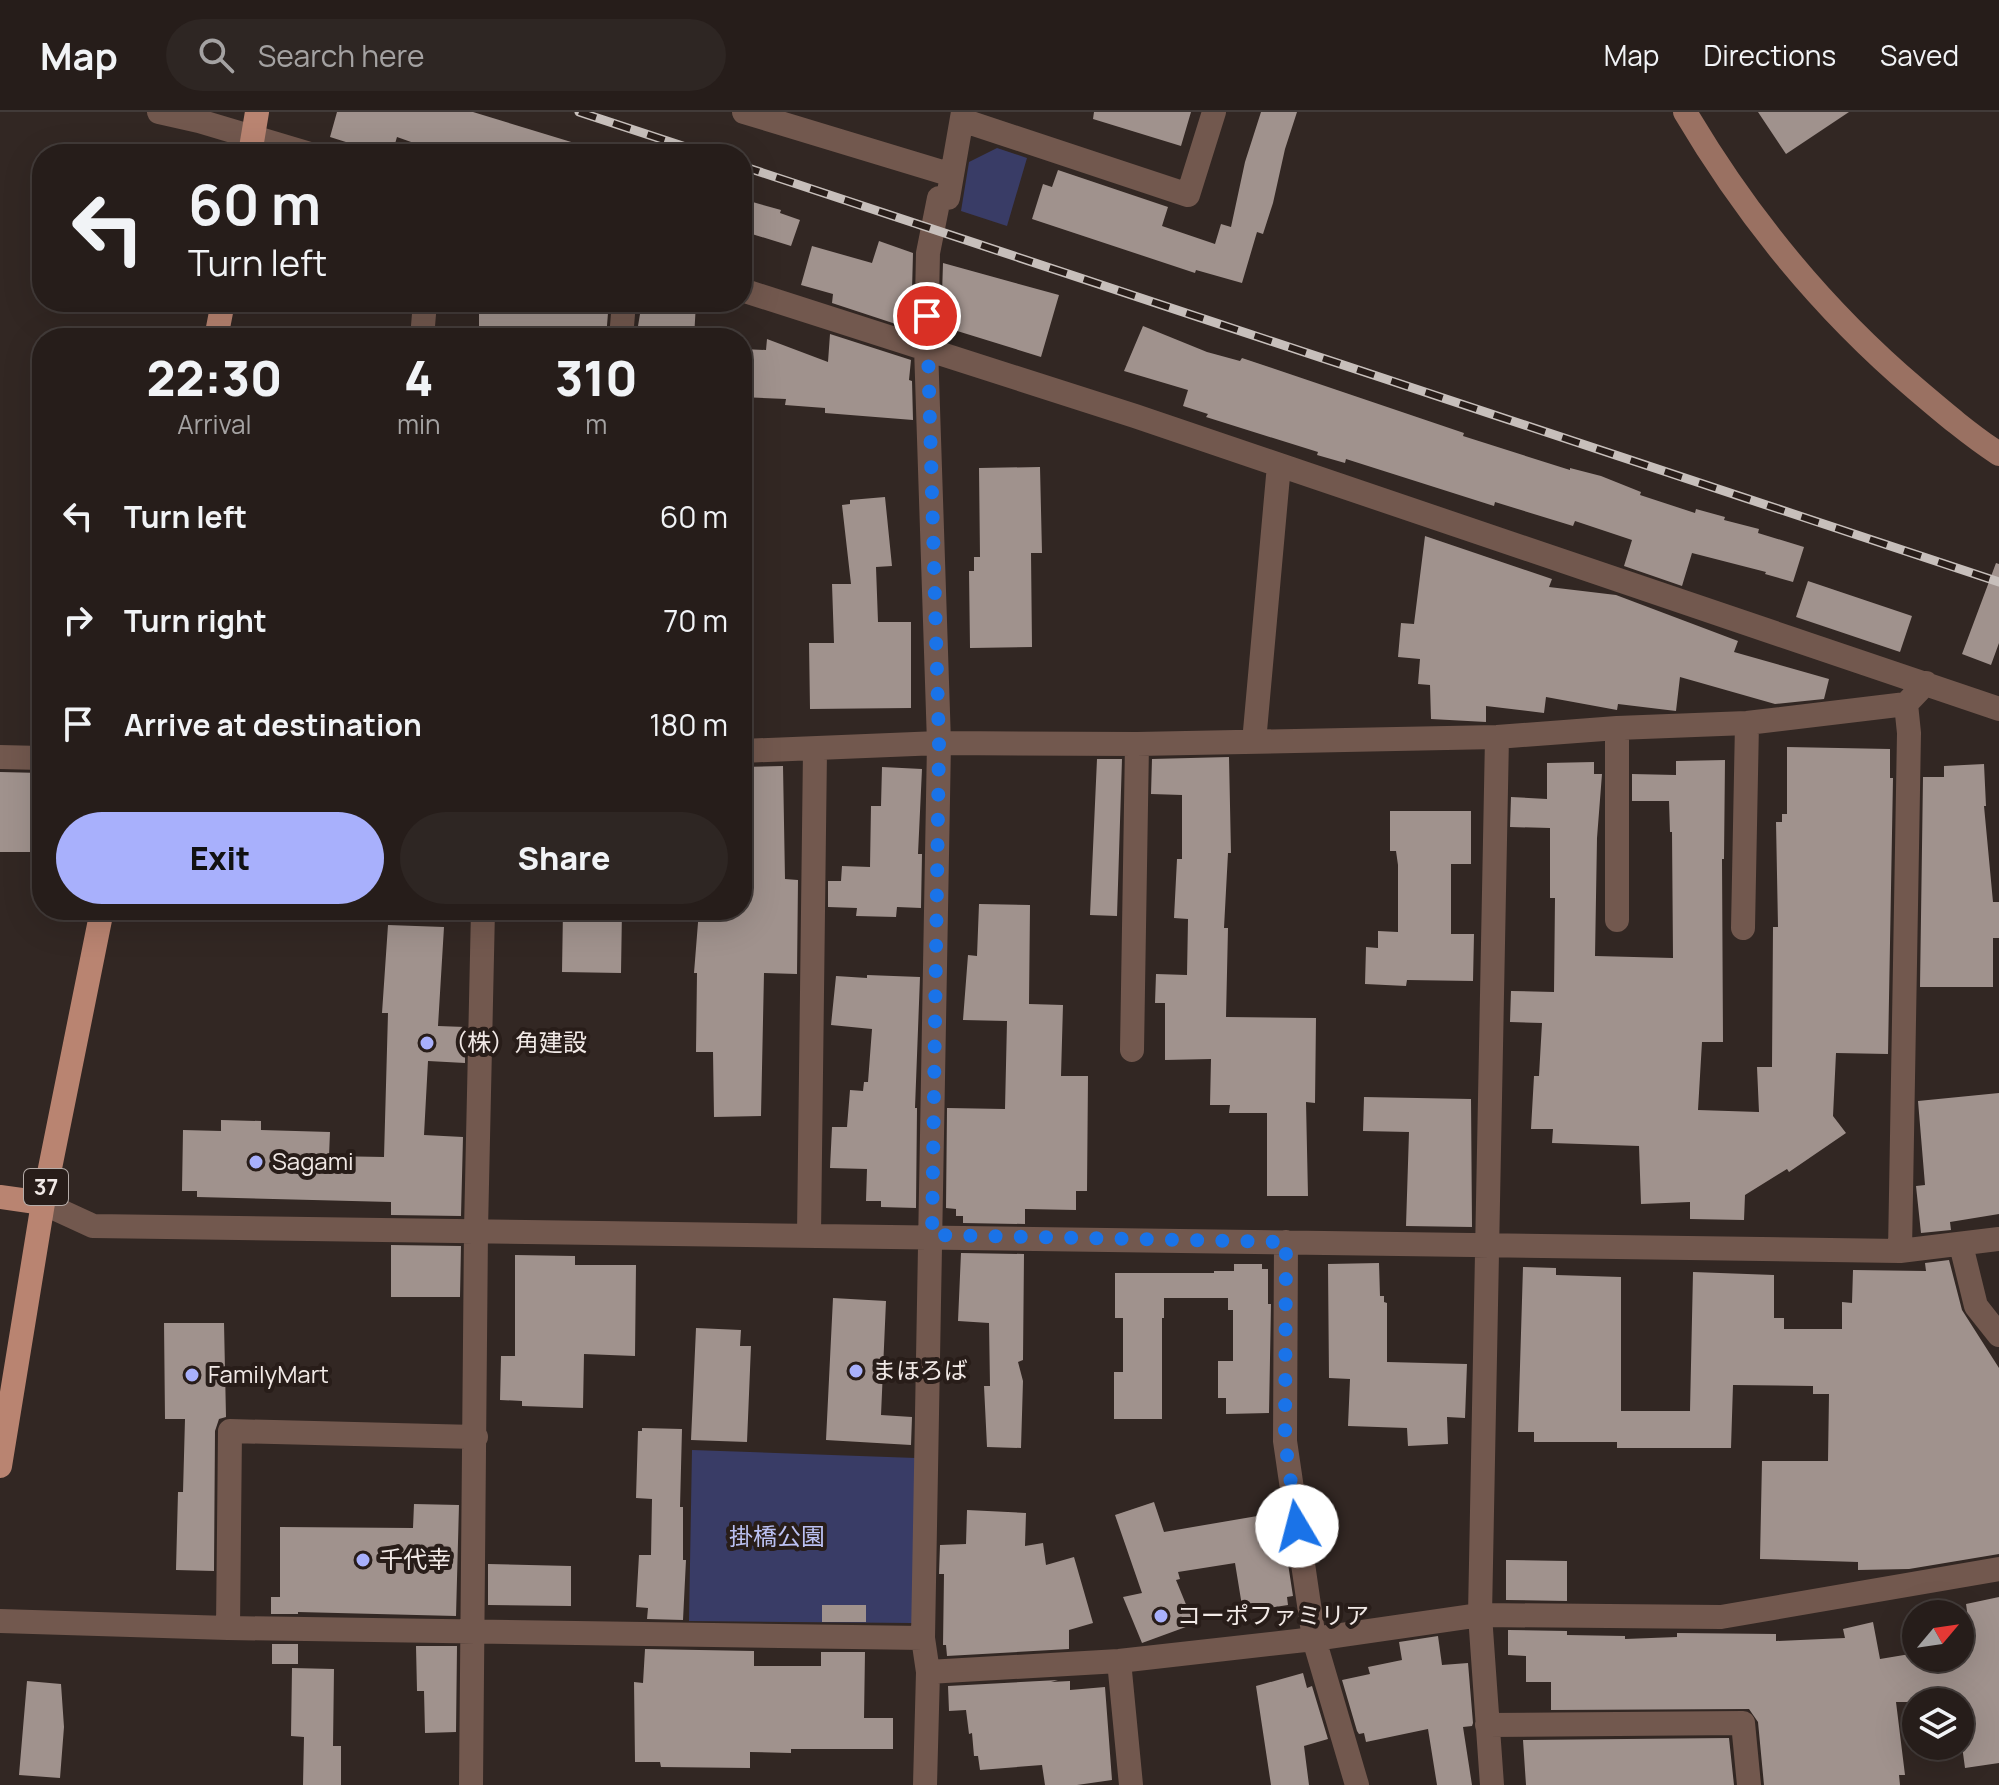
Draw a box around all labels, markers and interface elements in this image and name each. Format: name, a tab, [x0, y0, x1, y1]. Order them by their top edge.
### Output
search box	[166, 19, 726, 91]
text: Map	[40, 29, 118, 81]
icon: search	[194, 33, 238, 77]
text: Search here	[258, 35, 425, 76]
text: Map	[1604, 36, 1659, 74]
text: Directions	[1703, 36, 1836, 74]
text: Saved	[1880, 36, 1959, 74]
text: 60 m	[188, 165, 321, 242]
icon: left	[56, 176, 160, 280]
text: Turn left	[188, 238, 327, 287]
pin	[893, 282, 961, 350]
icon: arrive	[905, 294, 949, 338]
text: 22:30	[147, 345, 282, 410]
text: 4	[404, 345, 433, 410]
text: 310	[555, 345, 637, 410]
text: Arrival	[177, 406, 252, 442]
text: min	[397, 406, 440, 442]
text: m	[585, 406, 607, 442]
icon: left	[56, 494, 100, 538]
text: Turn left	[124, 496, 247, 537]
text: 60 m	[660, 496, 728, 537]
icon: right	[56, 598, 100, 642]
text: Turn right	[124, 600, 267, 641]
text: 70 m	[663, 600, 728, 641]
icon: arrive	[56, 702, 100, 746]
text: Arrive at destination	[124, 704, 422, 745]
text: 180 m	[649, 704, 728, 745]
button: Exit	[56, 812, 384, 904]
button: Share	[400, 812, 728, 904]
place label: （株）角建設	[443, 1025, 587, 1058]
marker: （株）角建設	[418, 1034, 436, 1052]
place label: Sagami	[272, 1144, 354, 1177]
marker: Sagami	[247, 1153, 265, 1171]
road number: 37	[24, 1169, 68, 1205]
place label: まほろば	[872, 1353, 968, 1386]
place label: FamilyMart	[208, 1357, 329, 1390]
marker: まほろば	[847, 1362, 865, 1380]
marker: FamilyMart	[183, 1366, 201, 1384]
position arrow	[1255, 1484, 1339, 1568]
park label: 掛橋公園	[729, 1519, 825, 1552]
place label: 千代幸	[379, 1542, 451, 1575]
marker: 千代幸	[354, 1551, 372, 1569]
place label: コーポファミリア	[1177, 1598, 1369, 1631]
north arrow	[1902, 1600, 1974, 1672]
map controls	[1902, 1600, 1974, 1760]
marker: コーポファミリア	[1152, 1607, 1170, 1625]
button: layers	[1902, 1688, 1974, 1760]

